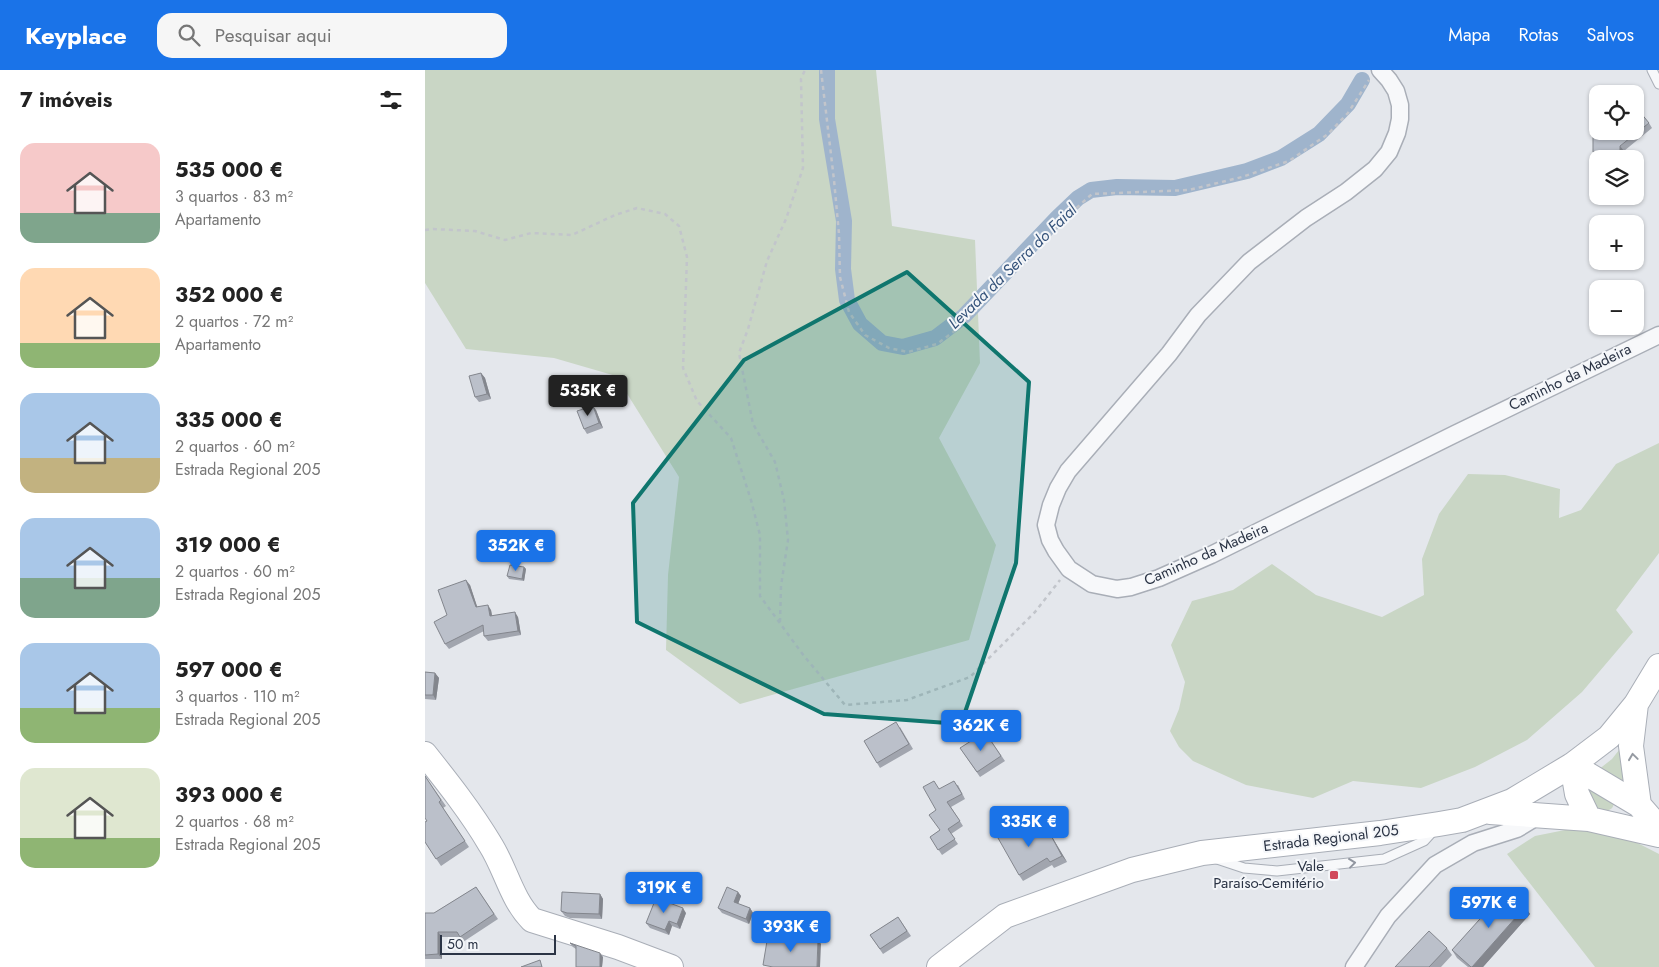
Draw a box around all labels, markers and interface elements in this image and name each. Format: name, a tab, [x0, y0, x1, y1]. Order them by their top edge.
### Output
search box	[157, 13, 507, 58]
text: Keyplace	[25, 18, 127, 53]
icon: search	[175, 21, 203, 49]
text: Pesquisar aqui	[215, 22, 332, 49]
text: Mapa	[1448, 22, 1490, 48]
text: Rotas	[1518, 22, 1559, 48]
text: Salvos	[1587, 22, 1634, 48]
text: 7 imóveis	[20, 85, 112, 115]
map controls	[1589, 85, 1644, 335]
button: locate	[1589, 85, 1644, 140]
icon: filters	[377, 86, 405, 114]
button: layers	[1589, 150, 1644, 205]
text: 535 000 €	[175, 155, 283, 185]
icon: home	[60, 163, 120, 223]
text: 3 quartos · 83 m²	[175, 185, 293, 208]
water label: Levada da Serra do Faial	[943, 198, 1083, 334]
text: Apartamento	[175, 208, 261, 231]
button: +	[1589, 215, 1644, 270]
text: 352 000 €	[175, 280, 283, 310]
button: −	[1589, 280, 1644, 335]
icon: home	[60, 288, 120, 348]
text: 2 quartos · 72 m²	[175, 310, 293, 333]
text: Apartamento	[175, 333, 261, 356]
street label: Caminho da Madeira	[1505, 338, 1635, 416]
pin: 535K €	[547, 374, 629, 417]
text: 535K €	[559, 379, 617, 402]
text: 335 000 €	[175, 405, 283, 435]
icon: home	[60, 413, 120, 473]
text: 2 quartos · 60 m²	[175, 435, 295, 458]
text: Estrada Regional 205	[175, 458, 320, 481]
street label: Caminho da Madeira	[1140, 517, 1272, 591]
text: 319 000 €	[175, 530, 281, 560]
pin: 352K €	[475, 530, 557, 572]
text: 352K €	[487, 534, 545, 557]
icon: home	[60, 538, 120, 598]
text: 2 quartos · 60 m²	[175, 560, 295, 583]
text: Estrada Regional 205	[175, 583, 320, 606]
text: 597 000 €	[175, 655, 283, 685]
icon: home	[60, 663, 120, 723]
text: 3 quartos · 110 m²	[175, 685, 299, 708]
text: Estrada Regional 205	[175, 708, 320, 731]
pin: 362K €	[940, 710, 1022, 752]
text: 362K €	[952, 714, 1010, 737]
one-way arrow	[1628, 752, 1639, 760]
text: 393 000 €	[175, 780, 283, 810]
icon: home	[60, 788, 120, 848]
pin: 335K €	[988, 806, 1070, 848]
text: 2 quartos · 68 m²	[175, 810, 294, 833]
text: 335K €	[1001, 810, 1057, 833]
street label: Estrada Regional 205	[1262, 819, 1400, 857]
text: Estrada Regional 205	[175, 833, 320, 856]
place label: Vale Paraíso-Cemitério	[1213, 855, 1324, 894]
one-way arrow	[1348, 859, 1357, 869]
marker: Vale Paraíso-Cemitério	[1328, 869, 1340, 881]
pin: 319K €	[623, 872, 705, 914]
text: 319K €	[636, 876, 692, 899]
pin: 597K €	[1448, 886, 1530, 929]
text: 597K €	[1461, 891, 1517, 914]
pin: 393K €	[750, 910, 832, 953]
text: 393K €	[762, 915, 820, 938]
scale bar	[440, 932, 556, 955]
text: 50 m	[447, 934, 478, 954]

